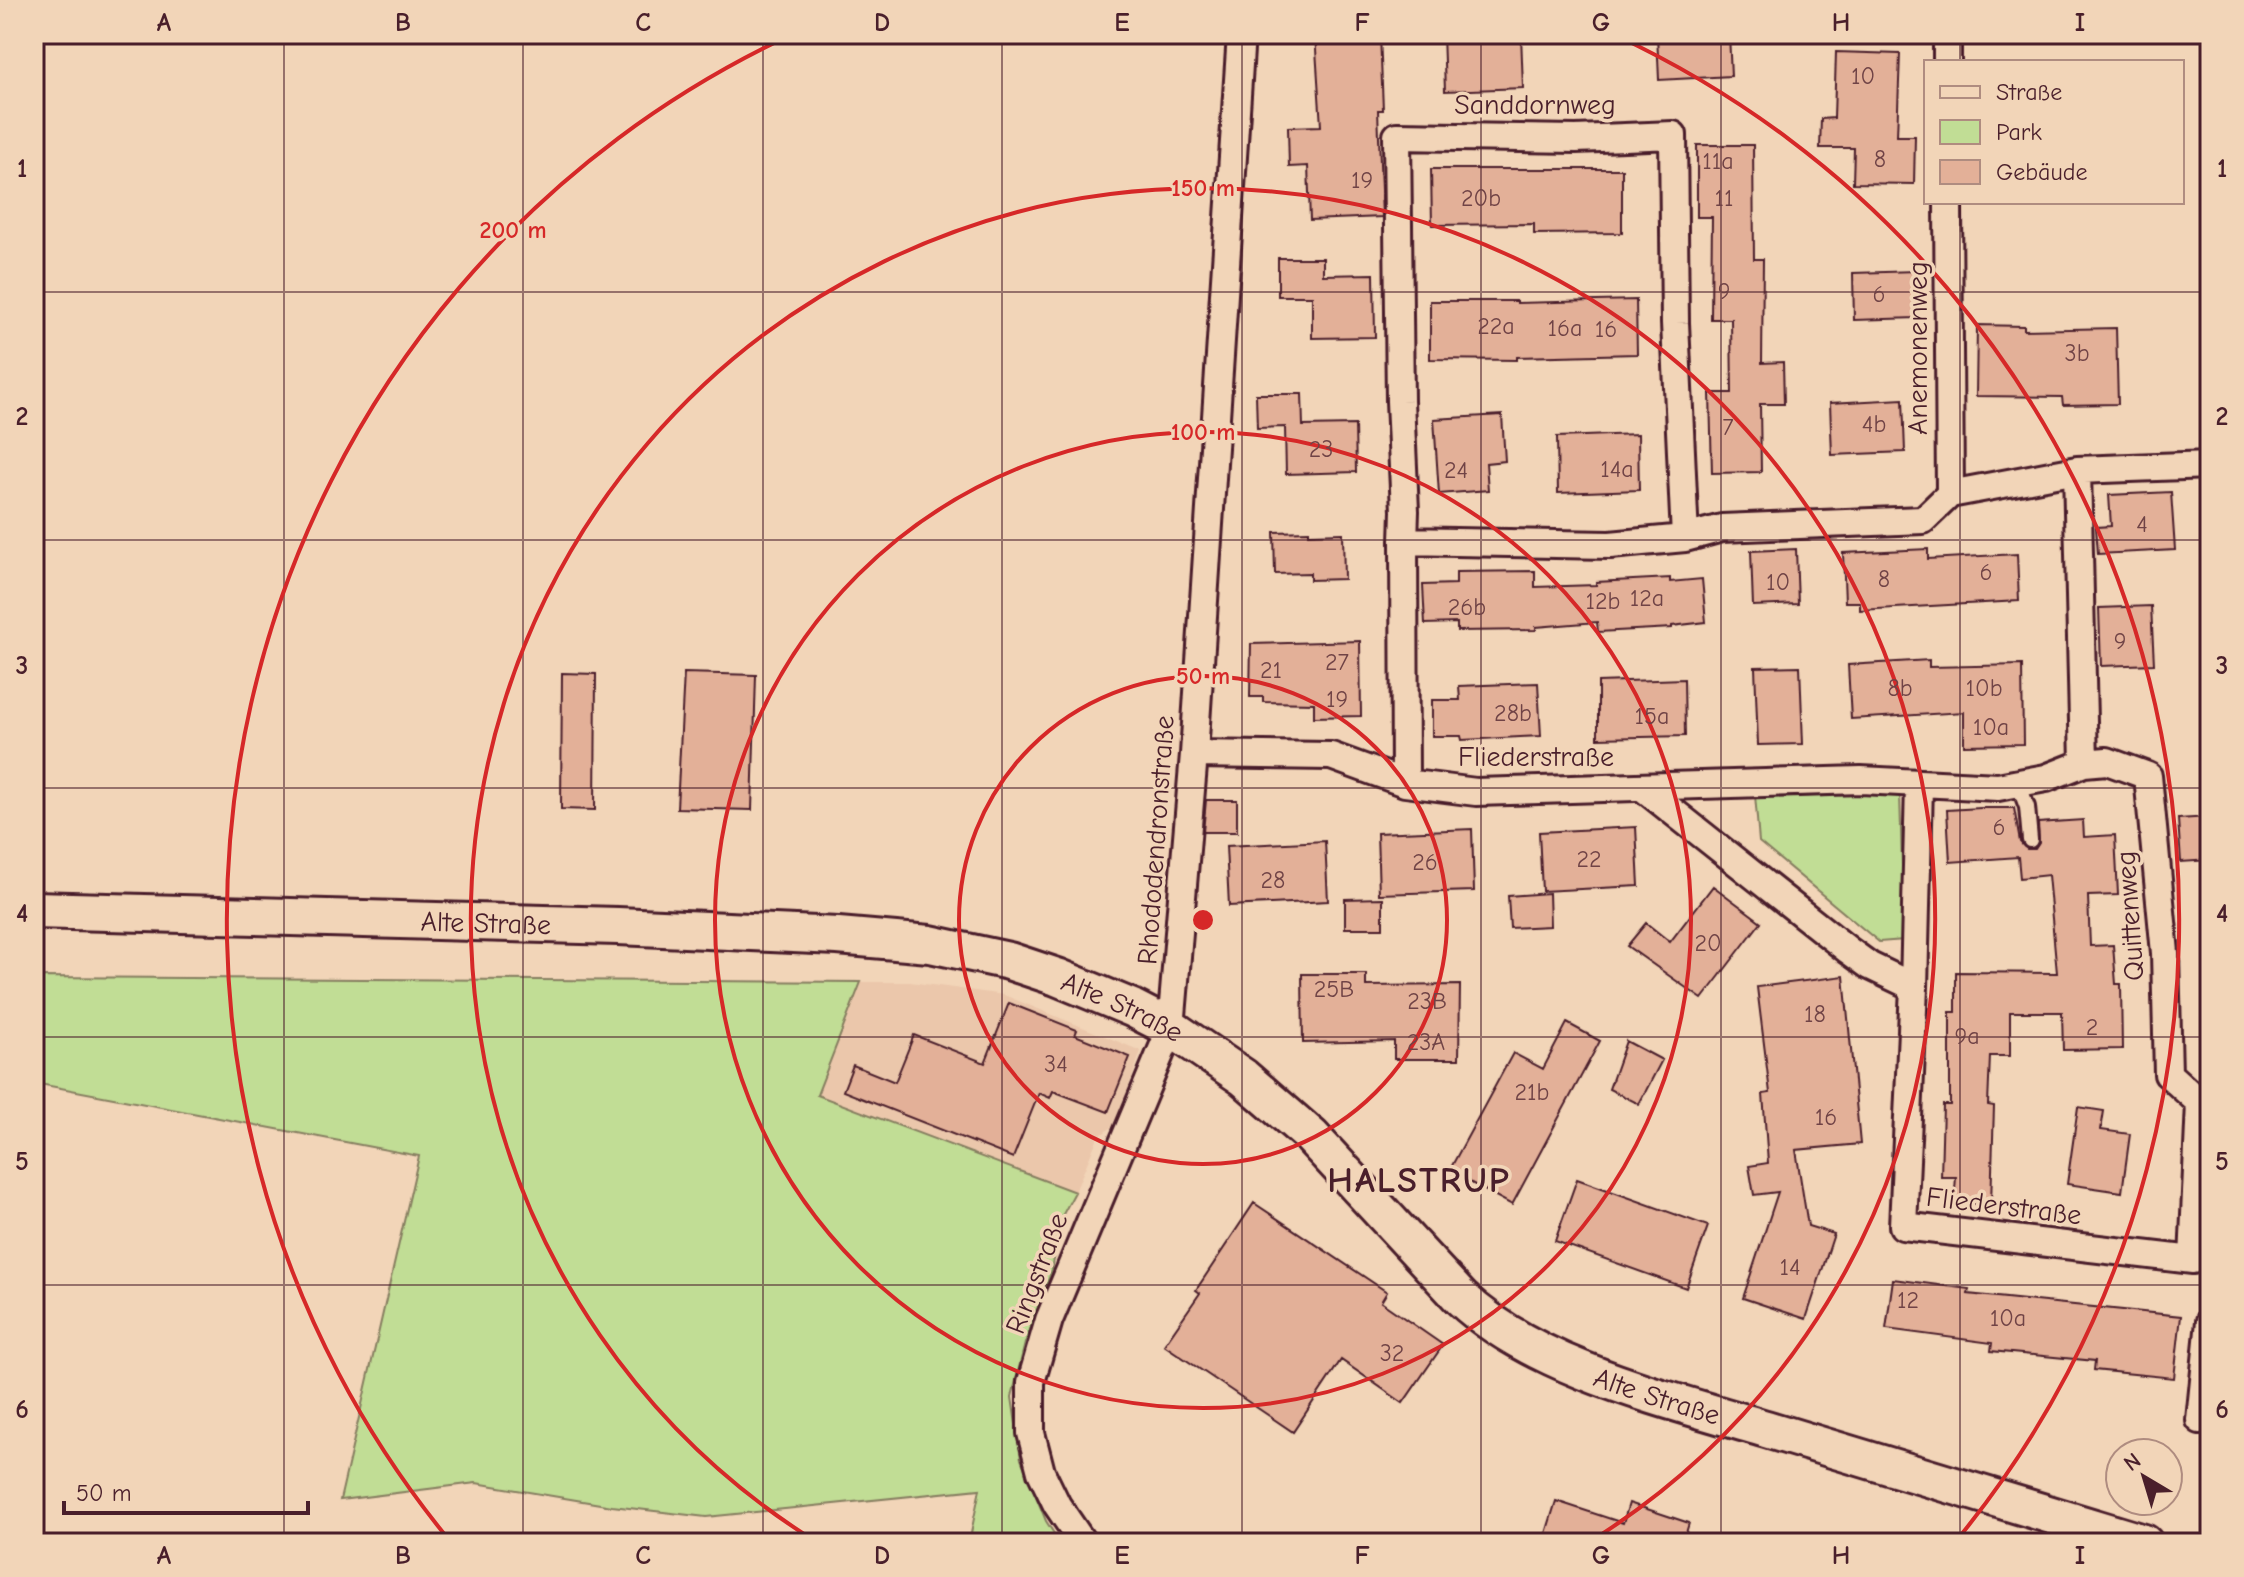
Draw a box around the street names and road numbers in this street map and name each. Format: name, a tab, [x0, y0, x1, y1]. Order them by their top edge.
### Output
street label: Sanddornweg	[1454, 89, 1616, 121]
street label: Anemonenweg	[1902, 261, 1934, 435]
street label: Rhododendronstraße	[1131, 714, 1181, 966]
street label: Fliederstraße	[1458, 741, 1614, 773]
street label: Quittenweg	[2109, 850, 2151, 982]
street label: Alte Straße	[420, 906, 551, 941]
street label: Alte Straße	[1057, 966, 1189, 1049]
street label: Fliederstraße	[1924, 1181, 2083, 1231]
street label: Ringstraße	[999, 1208, 1075, 1338]
street label: Alte Straße	[1589, 1361, 1724, 1432]

